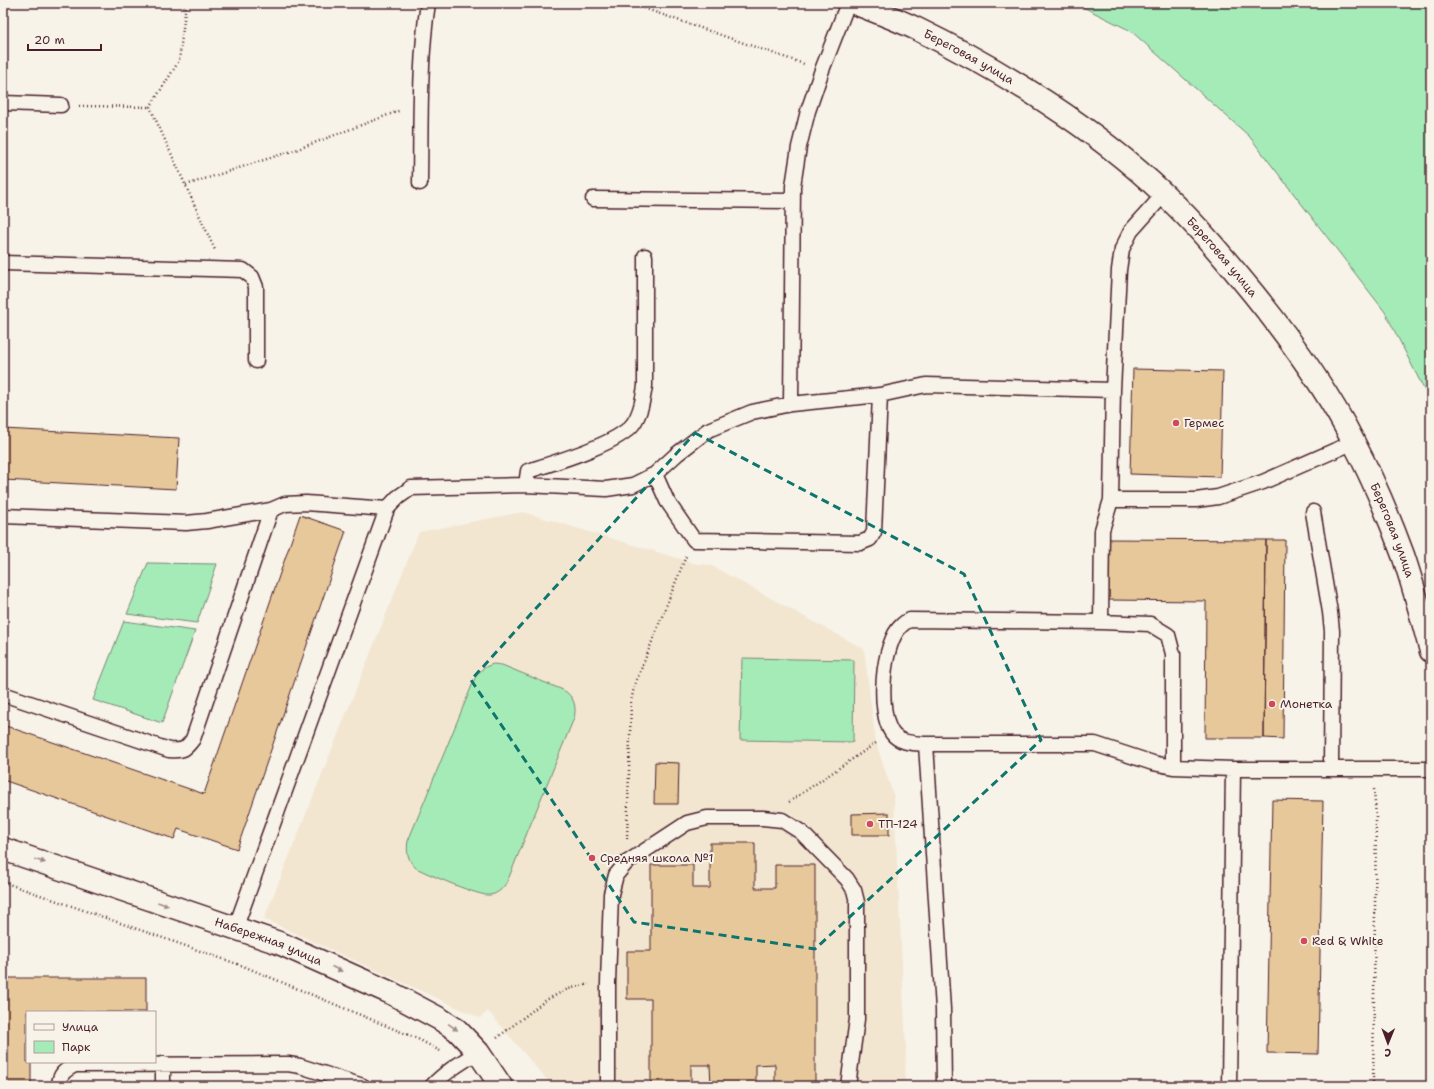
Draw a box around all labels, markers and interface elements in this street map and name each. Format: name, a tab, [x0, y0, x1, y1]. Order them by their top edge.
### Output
scale bar	[28, 26, 101, 52]
street label: Береговая улица	[921, 26, 1017, 88]
text: 20 m	[34, 32, 65, 48]
street label: Береговая улица	[1183, 213, 1261, 301]
place label: Гермес	[1184, 415, 1224, 431]
marker: Гермес	[1171, 418, 1181, 428]
street label: Береговая улица	[1366, 480, 1418, 580]
place label: Монетка	[1280, 696, 1333, 712]
marker: Монетка	[1267, 699, 1277, 709]
place label: ТП-124	[878, 816, 918, 832]
marker: ТП-124	[865, 819, 875, 829]
place label: Средняя школа №1	[600, 850, 714, 866]
marker: Средняя школа №1	[587, 853, 597, 863]
one-way arrow	[34, 858, 46, 864]
one-way arrow	[157, 901, 169, 907]
street label: Набережная улица	[212, 914, 325, 969]
place label: Red & White	[1312, 933, 1384, 949]
marker: Red & White	[1299, 936, 1309, 946]
one-way arrow	[331, 966, 342, 972]
legend	[26, 1011, 156, 1063]
text: Улица	[62, 1019, 99, 1035]
one-way arrow	[448, 1023, 458, 1031]
north arrow	[1368, 1023, 1408, 1063]
text: Парк	[62, 1039, 91, 1055]
text: С	[1384, 1045, 1391, 1060]

